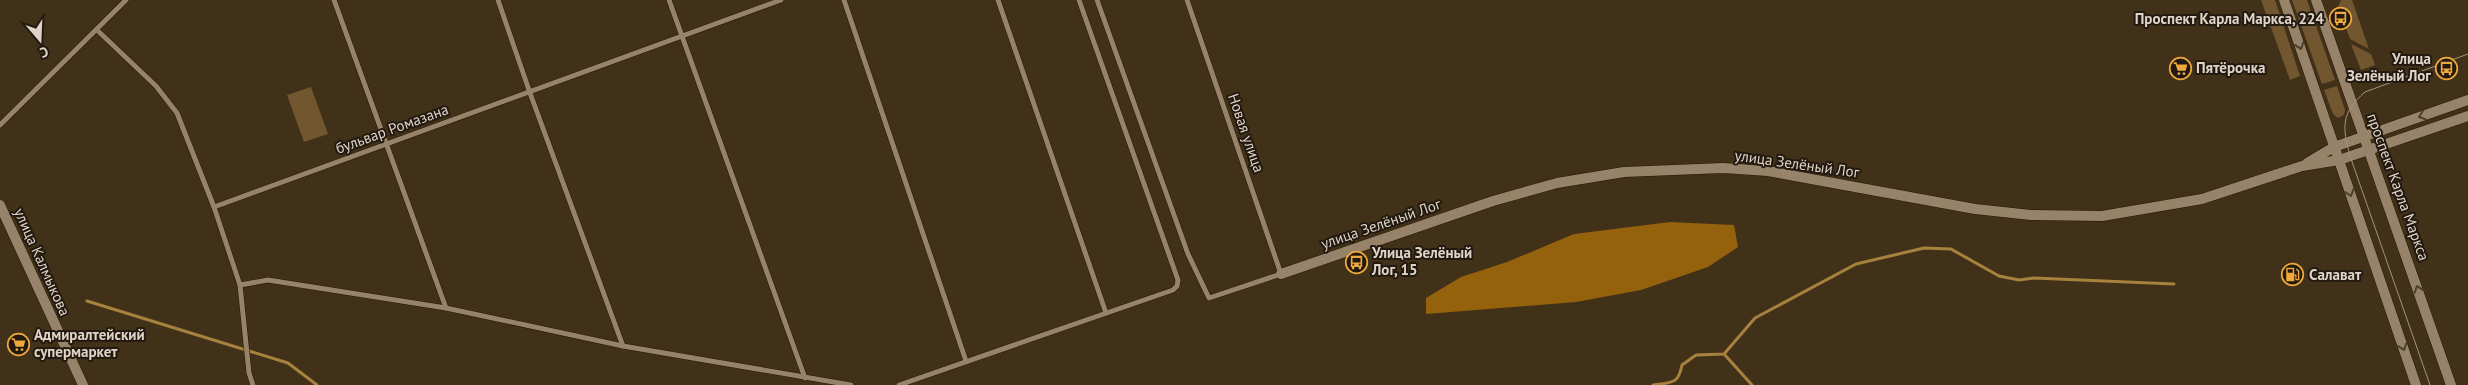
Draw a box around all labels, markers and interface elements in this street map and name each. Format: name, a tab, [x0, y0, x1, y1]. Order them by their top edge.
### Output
bus stop icon: Проспект Карла Маркса, 224	[2328, 7, 2352, 31]
place label: Проспект Карла Маркса, 224	[2135, 9, 2324, 28]
north arrow	[15, 15, 65, 65]
one-way arrow	[2294, 41, 2304, 50]
text: С	[37, 43, 51, 62]
place label: Улица Зелёный Лог	[2347, 49, 2431, 85]
supermarket icon: Пятёрочка	[2168, 56, 2192, 80]
bus stop icon: Улица Зелёный Лог	[2435, 56, 2459, 80]
place label: Пятёрочка	[2196, 58, 2265, 77]
street label: Новая улица	[1224, 91, 1269, 175]
street label: бульвар Ромазана	[333, 99, 451, 158]
one-way arrow	[2418, 110, 2427, 120]
street label: проспект Карла Маркса	[2363, 111, 2434, 263]
street label: улица Зелёный Лог	[1733, 145, 1861, 182]
one-way arrow	[2344, 188, 2354, 197]
street label: улица Зелёный Лог	[1318, 194, 1444, 253]
street label: улица Калмыкова	[10, 205, 75, 319]
place label: Улица Зелёный Лог, 15	[1371, 243, 1472, 279]
bus stop icon: Улица Зелёный Лог, 15	[1344, 250, 1368, 274]
fuel station icon: Салават	[2281, 263, 2305, 287]
place label: Салават	[2309, 265, 2362, 284]
one-way arrow	[2414, 285, 2424, 294]
place label: Адмиралтейский супермаркет	[34, 325, 145, 361]
supermarket icon: Адмиралтейский супермаркет	[6, 332, 30, 356]
one-way arrow	[2397, 342, 2407, 350]

